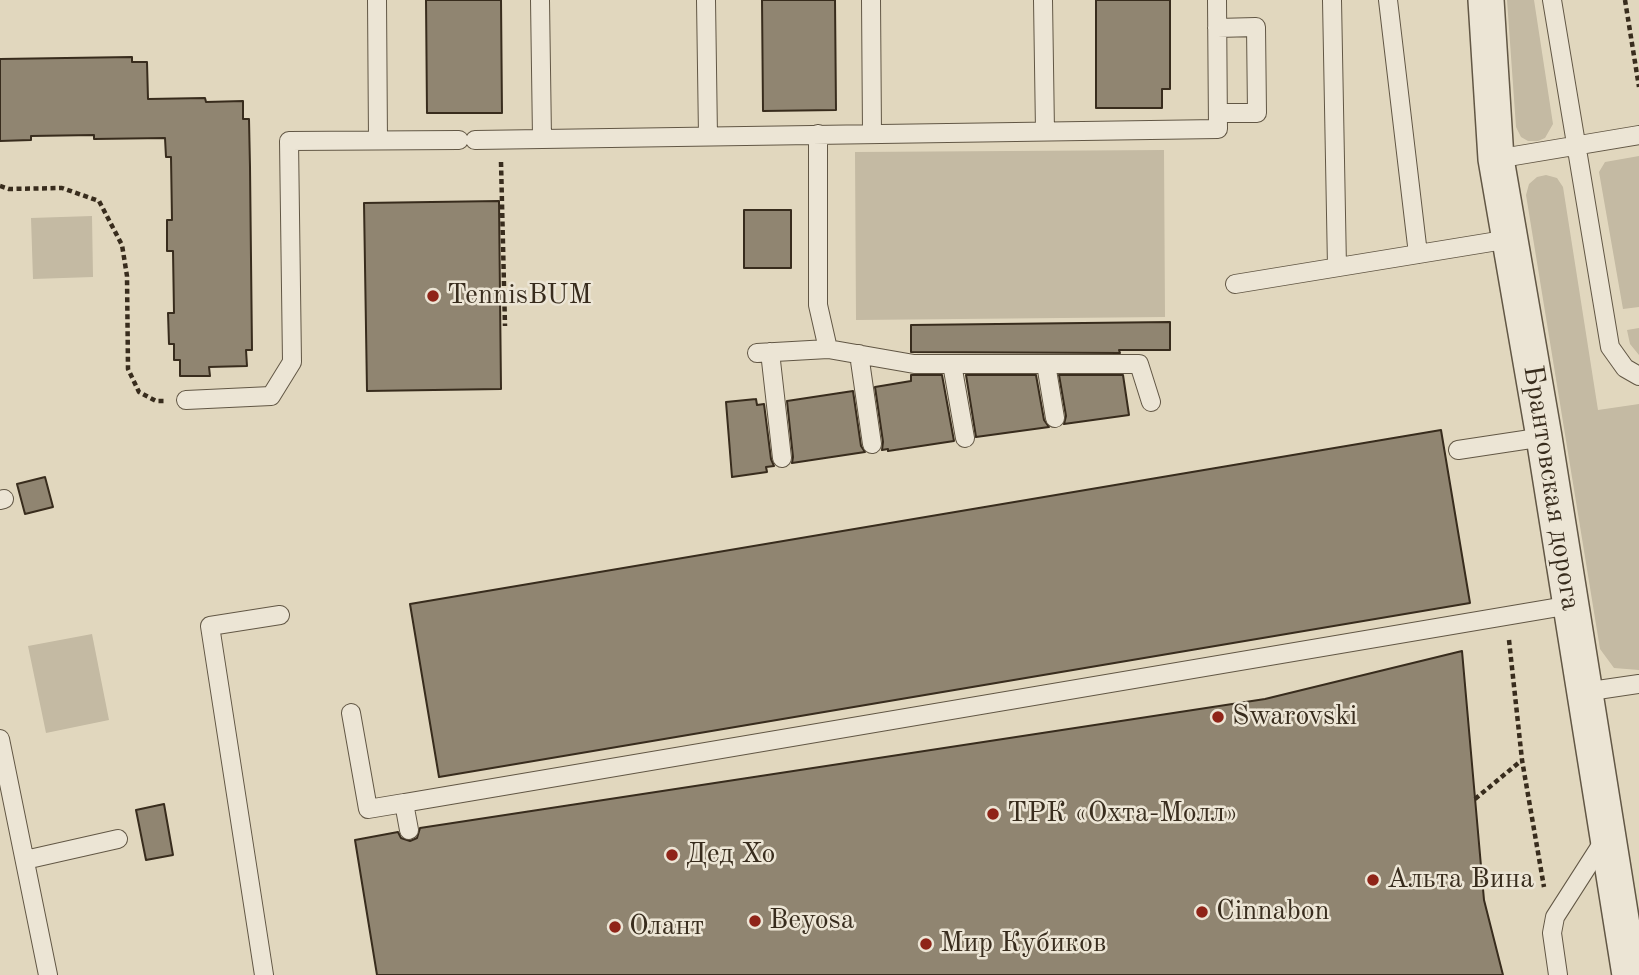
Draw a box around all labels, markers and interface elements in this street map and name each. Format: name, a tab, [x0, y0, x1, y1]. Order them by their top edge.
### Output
place label: TennisBUM	[447, 279, 592, 313]
marker: TennisBUM	[425, 288, 441, 304]
street label: Брантовская дорога	[1515, 363, 1587, 613]
place label: Swarovski	[1232, 700, 1357, 734]
marker: Swarovski	[1210, 709, 1226, 725]
place label: ТРК «Охта-Молл»	[1007, 797, 1238, 831]
marker: ТРК «Охта-Молл»	[985, 806, 1001, 822]
place label: Дед Хо	[686, 838, 775, 872]
marker: Дед Хо	[664, 847, 680, 863]
place label: Альта Вина	[1387, 863, 1534, 897]
marker: Альта Вина	[1365, 872, 1381, 888]
place label: Cinnabon	[1216, 895, 1330, 929]
place label: Beyosa	[769, 904, 855, 938]
marker: Cinnabon	[1194, 904, 1210, 920]
place label: Олант	[629, 910, 704, 944]
marker: Beyosa	[747, 913, 763, 929]
marker: Олант	[607, 919, 623, 935]
place label: Мир Кубиков	[940, 927, 1106, 961]
marker: Мир Кубиков	[918, 936, 934, 952]

